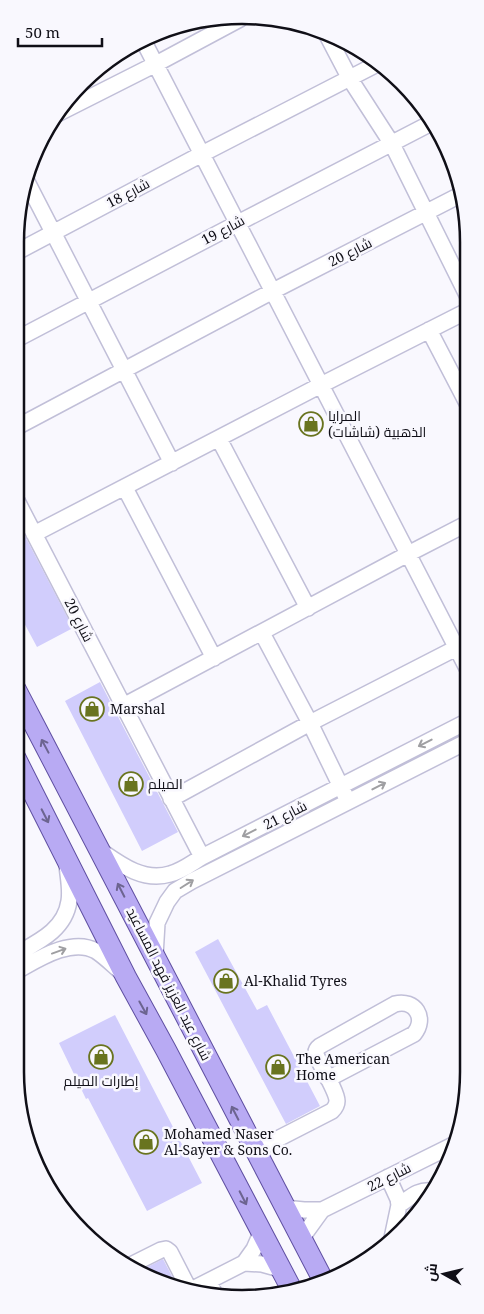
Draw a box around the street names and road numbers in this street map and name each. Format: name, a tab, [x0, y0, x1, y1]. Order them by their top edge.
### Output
street label: شارع 18	[103, 173, 153, 212]
street label: شارع 19	[198, 210, 248, 249]
street label: شارع 20	[325, 233, 375, 271]
street label: شارع 20	[60, 595, 98, 645]
street label: شارع 21	[260, 796, 310, 834]
street label: شارع عبد العزيز فهد المساعيد	[122, 904, 216, 1064]
street label: شارع 22	[364, 1158, 414, 1196]

